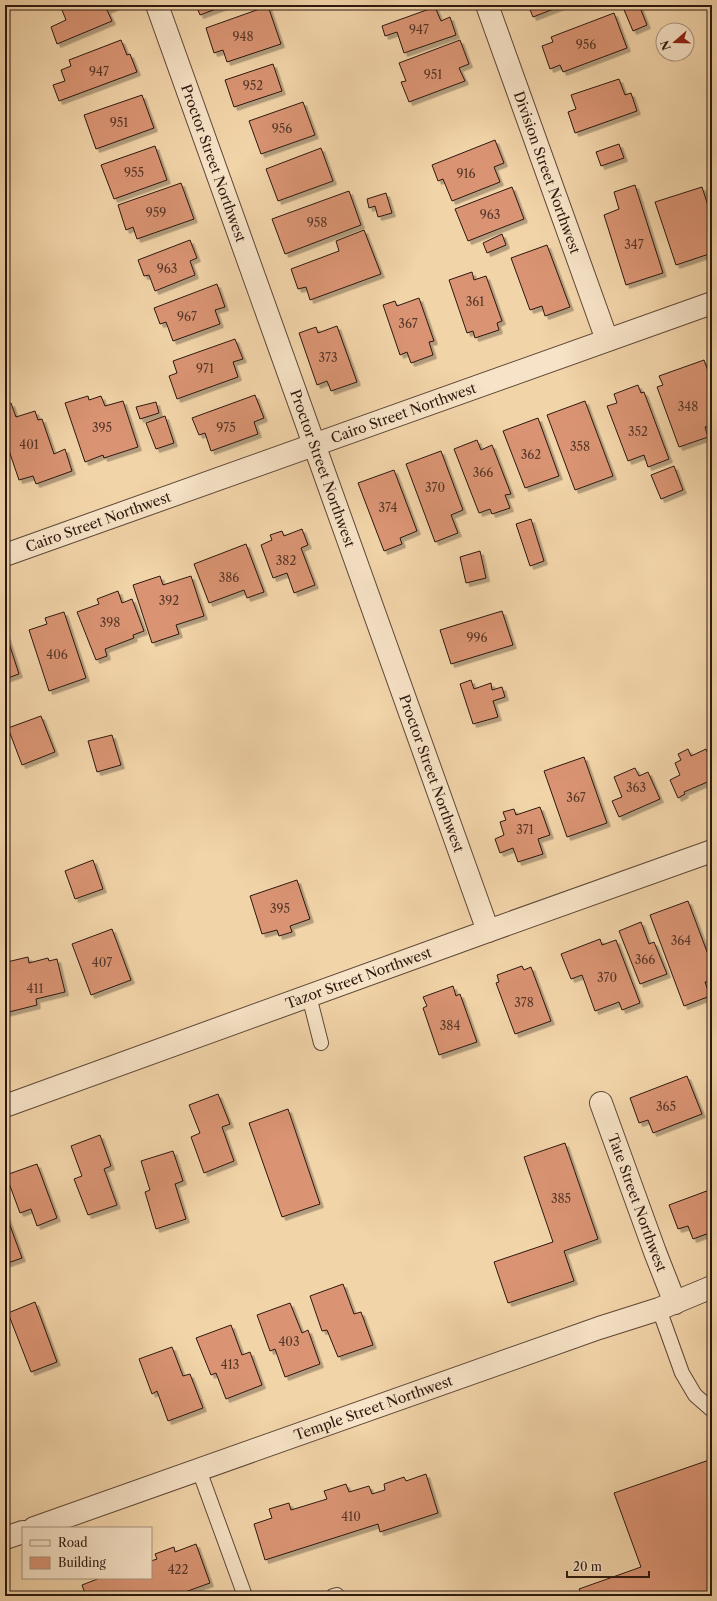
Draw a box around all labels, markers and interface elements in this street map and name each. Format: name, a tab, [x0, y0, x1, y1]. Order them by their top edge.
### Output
house number: 947	[409, 22, 429, 37]
north arrow	[655, 22, 695, 62]
house number: 948	[232, 29, 254, 44]
house number: 956	[576, 37, 596, 52]
text: N	[657, 38, 674, 52]
house number: 947	[89, 64, 109, 79]
house number: 951	[424, 67, 442, 82]
house number: 952	[243, 78, 263, 93]
street label: Proctor Street Northwest	[177, 82, 250, 245]
street label: Division Street Northwest	[510, 89, 584, 256]
house number: 951	[110, 115, 128, 130]
house number: 956	[272, 121, 292, 136]
house number: 955	[124, 165, 144, 180]
house number: 916	[456, 166, 476, 181]
house number: 959	[146, 205, 166, 220]
house number: 963	[480, 207, 500, 222]
house number: 958	[307, 215, 327, 230]
house number: 347	[624, 237, 644, 252]
house number: 963	[157, 261, 177, 276]
house number: 361	[466, 294, 484, 309]
house number: 967	[177, 309, 197, 324]
house number: 367	[398, 316, 418, 331]
house number: 373	[318, 350, 338, 365]
house number: 971	[196, 361, 214, 376]
street label: Cairo Street Northwest	[328, 379, 479, 447]
street label: Proctor Street Northwest	[286, 387, 359, 550]
house number: 348	[678, 399, 698, 414]
house number: 395	[92, 420, 112, 435]
house number: 975	[216, 420, 236, 435]
house number: 352	[628, 424, 648, 439]
house number: 401	[19, 437, 39, 452]
house number: 358	[570, 439, 590, 454]
house number: 362	[521, 447, 541, 462]
house number: 366	[473, 465, 493, 480]
house number: 370	[425, 480, 445, 495]
street label: Cairo Street Northwest	[23, 488, 173, 556]
house number: 374	[378, 500, 398, 515]
house number: 382	[276, 553, 296, 568]
house number: 386	[219, 570, 239, 585]
house number: 392	[159, 593, 179, 608]
house number: 398	[100, 615, 120, 630]
house number: 996	[466, 630, 488, 645]
house number: 406	[46, 647, 68, 662]
street label: Proctor Street Northwest	[395, 692, 468, 855]
house number: 363	[626, 780, 646, 795]
house number: 367	[566, 790, 586, 805]
house number: 371	[516, 822, 534, 837]
house number: 395	[270, 901, 290, 916]
house number: 364	[671, 933, 691, 948]
street label: Tazor Street Northwest	[283, 943, 434, 1013]
house number: 366	[635, 952, 655, 967]
house number: 407	[92, 955, 112, 970]
house number: 370	[597, 970, 617, 985]
house number: 411	[26, 981, 44, 996]
house number: 378	[514, 995, 534, 1010]
house number: 384	[440, 1018, 460, 1033]
house number: 365	[656, 1099, 676, 1114]
street label: Tate Street Northwest	[604, 1131, 671, 1274]
house number: 385	[551, 1191, 571, 1206]
house number: 403	[278, 1334, 300, 1349]
house number: 413	[221, 1357, 239, 1372]
street label: Temple Street Northwest	[292, 1372, 455, 1444]
house number: 410	[341, 1509, 361, 1524]
legend	[22, 1527, 152, 1579]
text: Road	[58, 1535, 88, 1550]
scale bar	[567, 1553, 649, 1579]
text: Building	[58, 1555, 106, 1570]
text: 20 m	[573, 1559, 602, 1574]
house number: 422	[168, 1562, 188, 1577]

